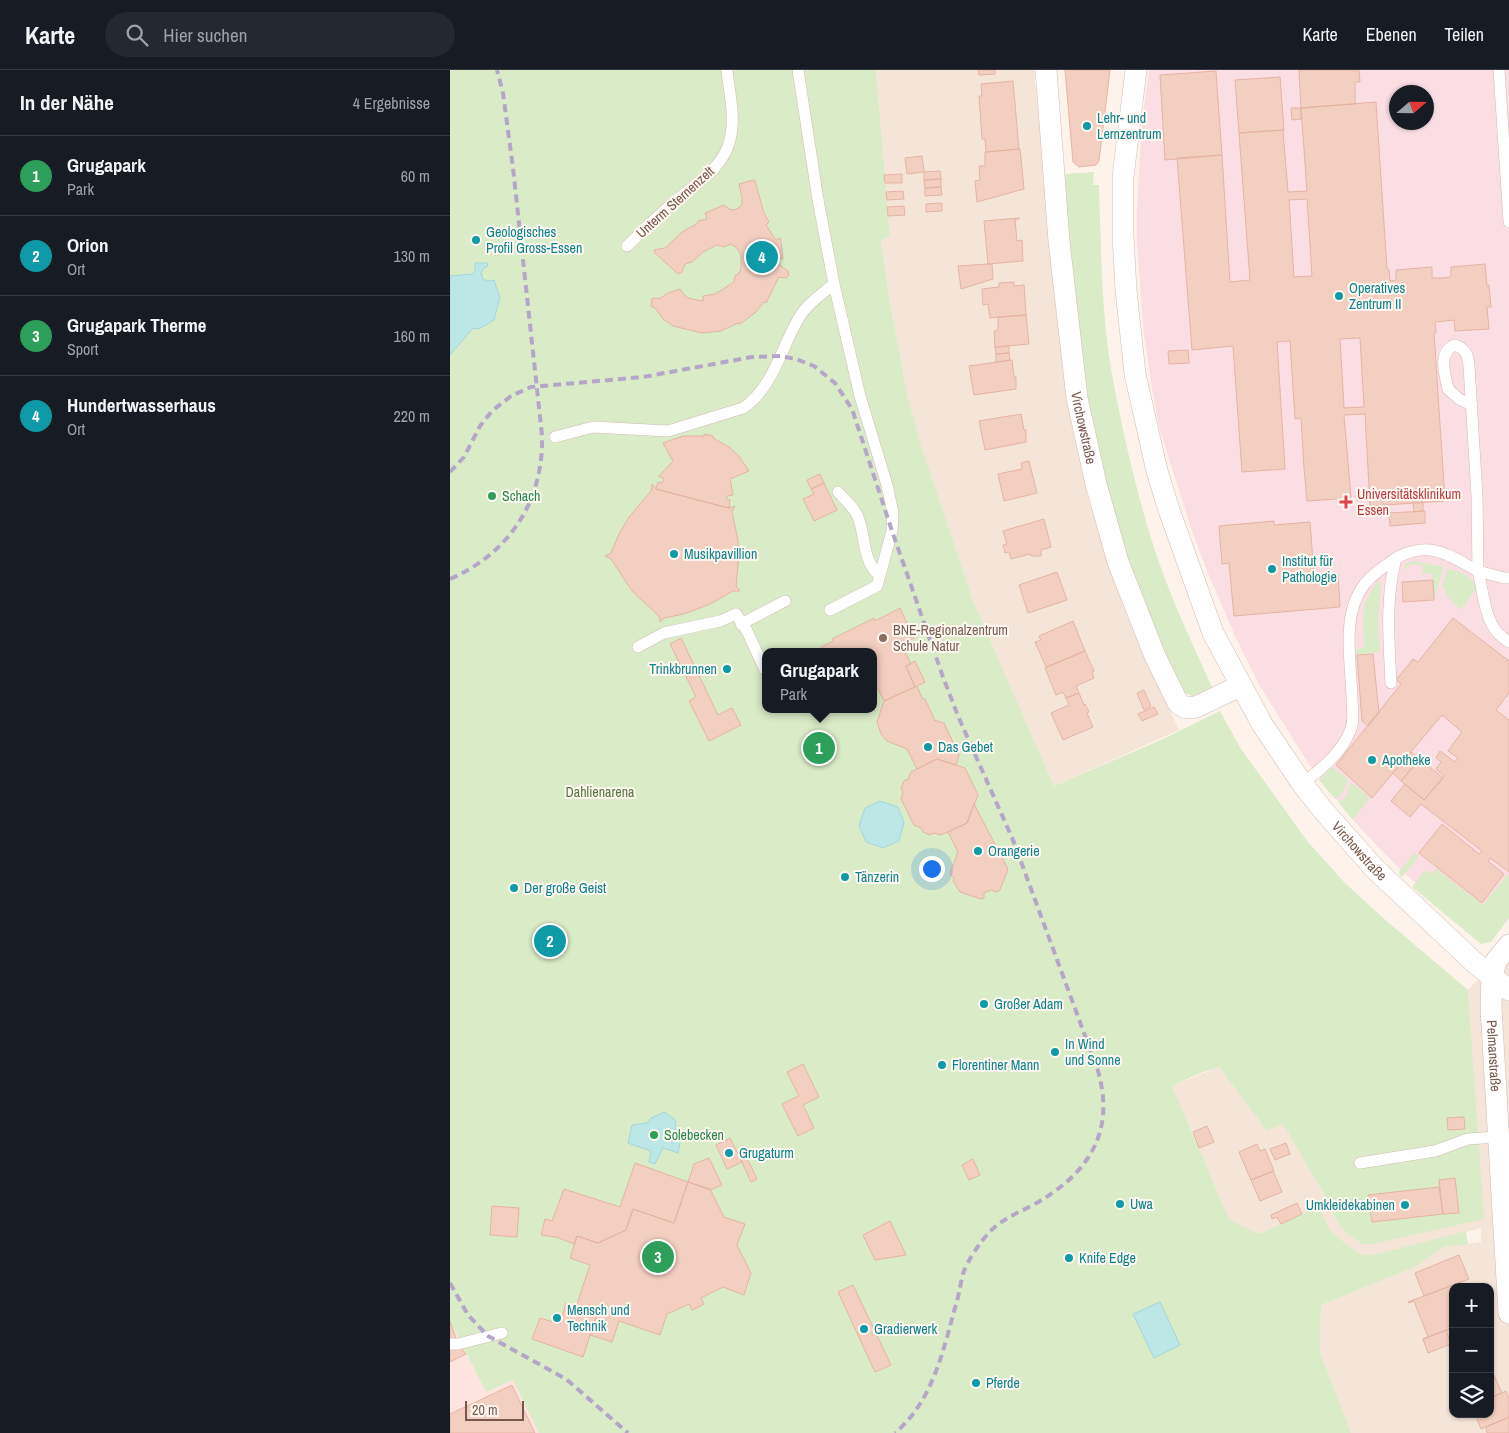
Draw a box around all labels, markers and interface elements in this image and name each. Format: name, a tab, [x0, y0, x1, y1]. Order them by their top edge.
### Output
search box	[105, 12, 455, 57]
text: Karte	[25, 19, 75, 51]
icon: search	[123, 21, 151, 49]
text: Hier suchen	[163, 22, 247, 48]
text: Karte	[1302, 22, 1338, 47]
text: Ebenen	[1366, 22, 1417, 47]
text: Teilen	[1445, 22, 1484, 47]
north arrow	[1389, 85, 1434, 130]
text: In der Nähe	[20, 88, 114, 117]
text: 4 Ergebnisse	[353, 92, 430, 114]
place label: Lehr- und Lernzentrum	[1097, 109, 1161, 143]
marker: Lehr- und Lernzentrum	[1081, 120, 1093, 132]
text: Grugapark	[67, 152, 146, 178]
street label: Unterm Sternenzelt	[632, 162, 718, 242]
text: 1	[32, 165, 40, 187]
text: 60 m	[401, 165, 430, 187]
text: Park	[67, 178, 94, 200]
place label: Geologisches Profil Gross-Essen	[486, 223, 582, 257]
text: Orion	[67, 232, 109, 258]
marker: Geologisches Profil Gross-Essen	[470, 234, 482, 246]
pin: 4	[746, 238, 778, 276]
text: 2	[32, 245, 40, 267]
text: 130 m	[394, 245, 430, 267]
text: Ort	[67, 258, 85, 280]
place label: Operatives Zentrum II	[1349, 279, 1405, 313]
marker: Operatives Zentrum II	[1333, 290, 1345, 302]
text: Grugapark Therme	[67, 312, 206, 338]
text: 3	[32, 325, 40, 347]
text: 160 m	[394, 325, 430, 347]
text: Sport	[67, 338, 98, 360]
street label: Virchowstraße	[1067, 391, 1100, 466]
text: Hundertwasserhaus	[67, 392, 216, 418]
text: 4	[32, 405, 40, 427]
text: 220 m	[394, 405, 430, 427]
text: Ort	[67, 418, 85, 440]
place label: Universitätsklinikum Essen	[1357, 485, 1461, 519]
place label: Schach	[502, 487, 540, 505]
marker: Schach	[486, 490, 498, 502]
marker: Universitätsklinikum Essen	[1339, 495, 1353, 509]
place label: Musikpavillion	[684, 545, 757, 563]
marker: Musikpavillion	[668, 548, 680, 560]
place label: Institut für Pathologie	[1282, 552, 1337, 586]
marker: Institut für Pathologie	[1266, 563, 1278, 575]
place label: BNE-Regionalzentrum Schule Natur	[893, 621, 1008, 655]
marker: BNE-Regionalzentrum Schule Natur	[877, 632, 889, 644]
popup	[762, 648, 877, 713]
text: Grugapark	[780, 657, 859, 683]
place label: Trinkbrunnen	[649, 660, 717, 678]
marker: Trinkbrunnen	[721, 663, 733, 675]
text: Park	[780, 683, 807, 705]
pin: 1	[803, 729, 835, 767]
place label: Das Gebet	[938, 738, 993, 756]
marker: Das Gebet	[922, 741, 934, 753]
place label: Apotheke	[1381, 751, 1431, 769]
marker: Apotheke	[1366, 754, 1378, 766]
park label: Dahlienarena	[566, 783, 635, 801]
street label: Virchowstraße	[1328, 818, 1391, 885]
place label: Orangerie	[988, 842, 1040, 860]
marker: Orangerie	[972, 845, 984, 857]
your location	[919, 856, 945, 882]
place label: Tänzerin	[855, 868, 899, 886]
marker: Tänzerin	[839, 871, 851, 883]
place label: Der große Geist	[524, 879, 606, 897]
marker: Der große Geist	[508, 882, 520, 894]
pin: 2	[534, 922, 566, 960]
place label: Großer Adam	[994, 995, 1063, 1013]
marker: Großer Adam	[978, 998, 990, 1010]
street label: Pelmanstraße	[1483, 1020, 1505, 1092]
place label: In Wind und Sonne	[1065, 1035, 1121, 1069]
marker: In Wind und Sonne	[1049, 1046, 1061, 1058]
place label: Florentiner Mann	[952, 1056, 1039, 1074]
marker: Florentiner Mann	[936, 1059, 948, 1071]
place label: Solebecken	[664, 1126, 724, 1144]
marker: Solebecken	[648, 1129, 660, 1141]
place label: Grugaturm	[739, 1144, 794, 1162]
marker: Grugaturm	[723, 1147, 735, 1159]
place label: Uwa	[1130, 1195, 1154, 1213]
place label: Umkleidekabinen	[1306, 1196, 1395, 1214]
marker: Uwa	[1114, 1198, 1126, 1210]
marker: Umkleidekabinen	[1399, 1199, 1411, 1211]
pin: 3	[642, 1238, 674, 1276]
place label: Knife Edge	[1079, 1249, 1136, 1267]
marker: Knife Edge	[1063, 1252, 1075, 1264]
map controls	[1449, 1283, 1494, 1418]
button: +	[1449, 1283, 1494, 1328]
place label: Mensch und Technik	[567, 1301, 630, 1335]
marker: Mensch und Technik	[551, 1312, 563, 1324]
place label: Gradierwerk	[874, 1320, 937, 1338]
marker: Gradierwerk	[858, 1323, 870, 1335]
button: −	[1449, 1328, 1494, 1373]
button: layers	[1449, 1373, 1494, 1418]
place label: Pferde	[986, 1374, 1020, 1392]
marker: Pferde	[970, 1377, 982, 1389]
scale bar	[465, 1398, 524, 1421]
text: 20 m	[472, 1401, 498, 1419]

